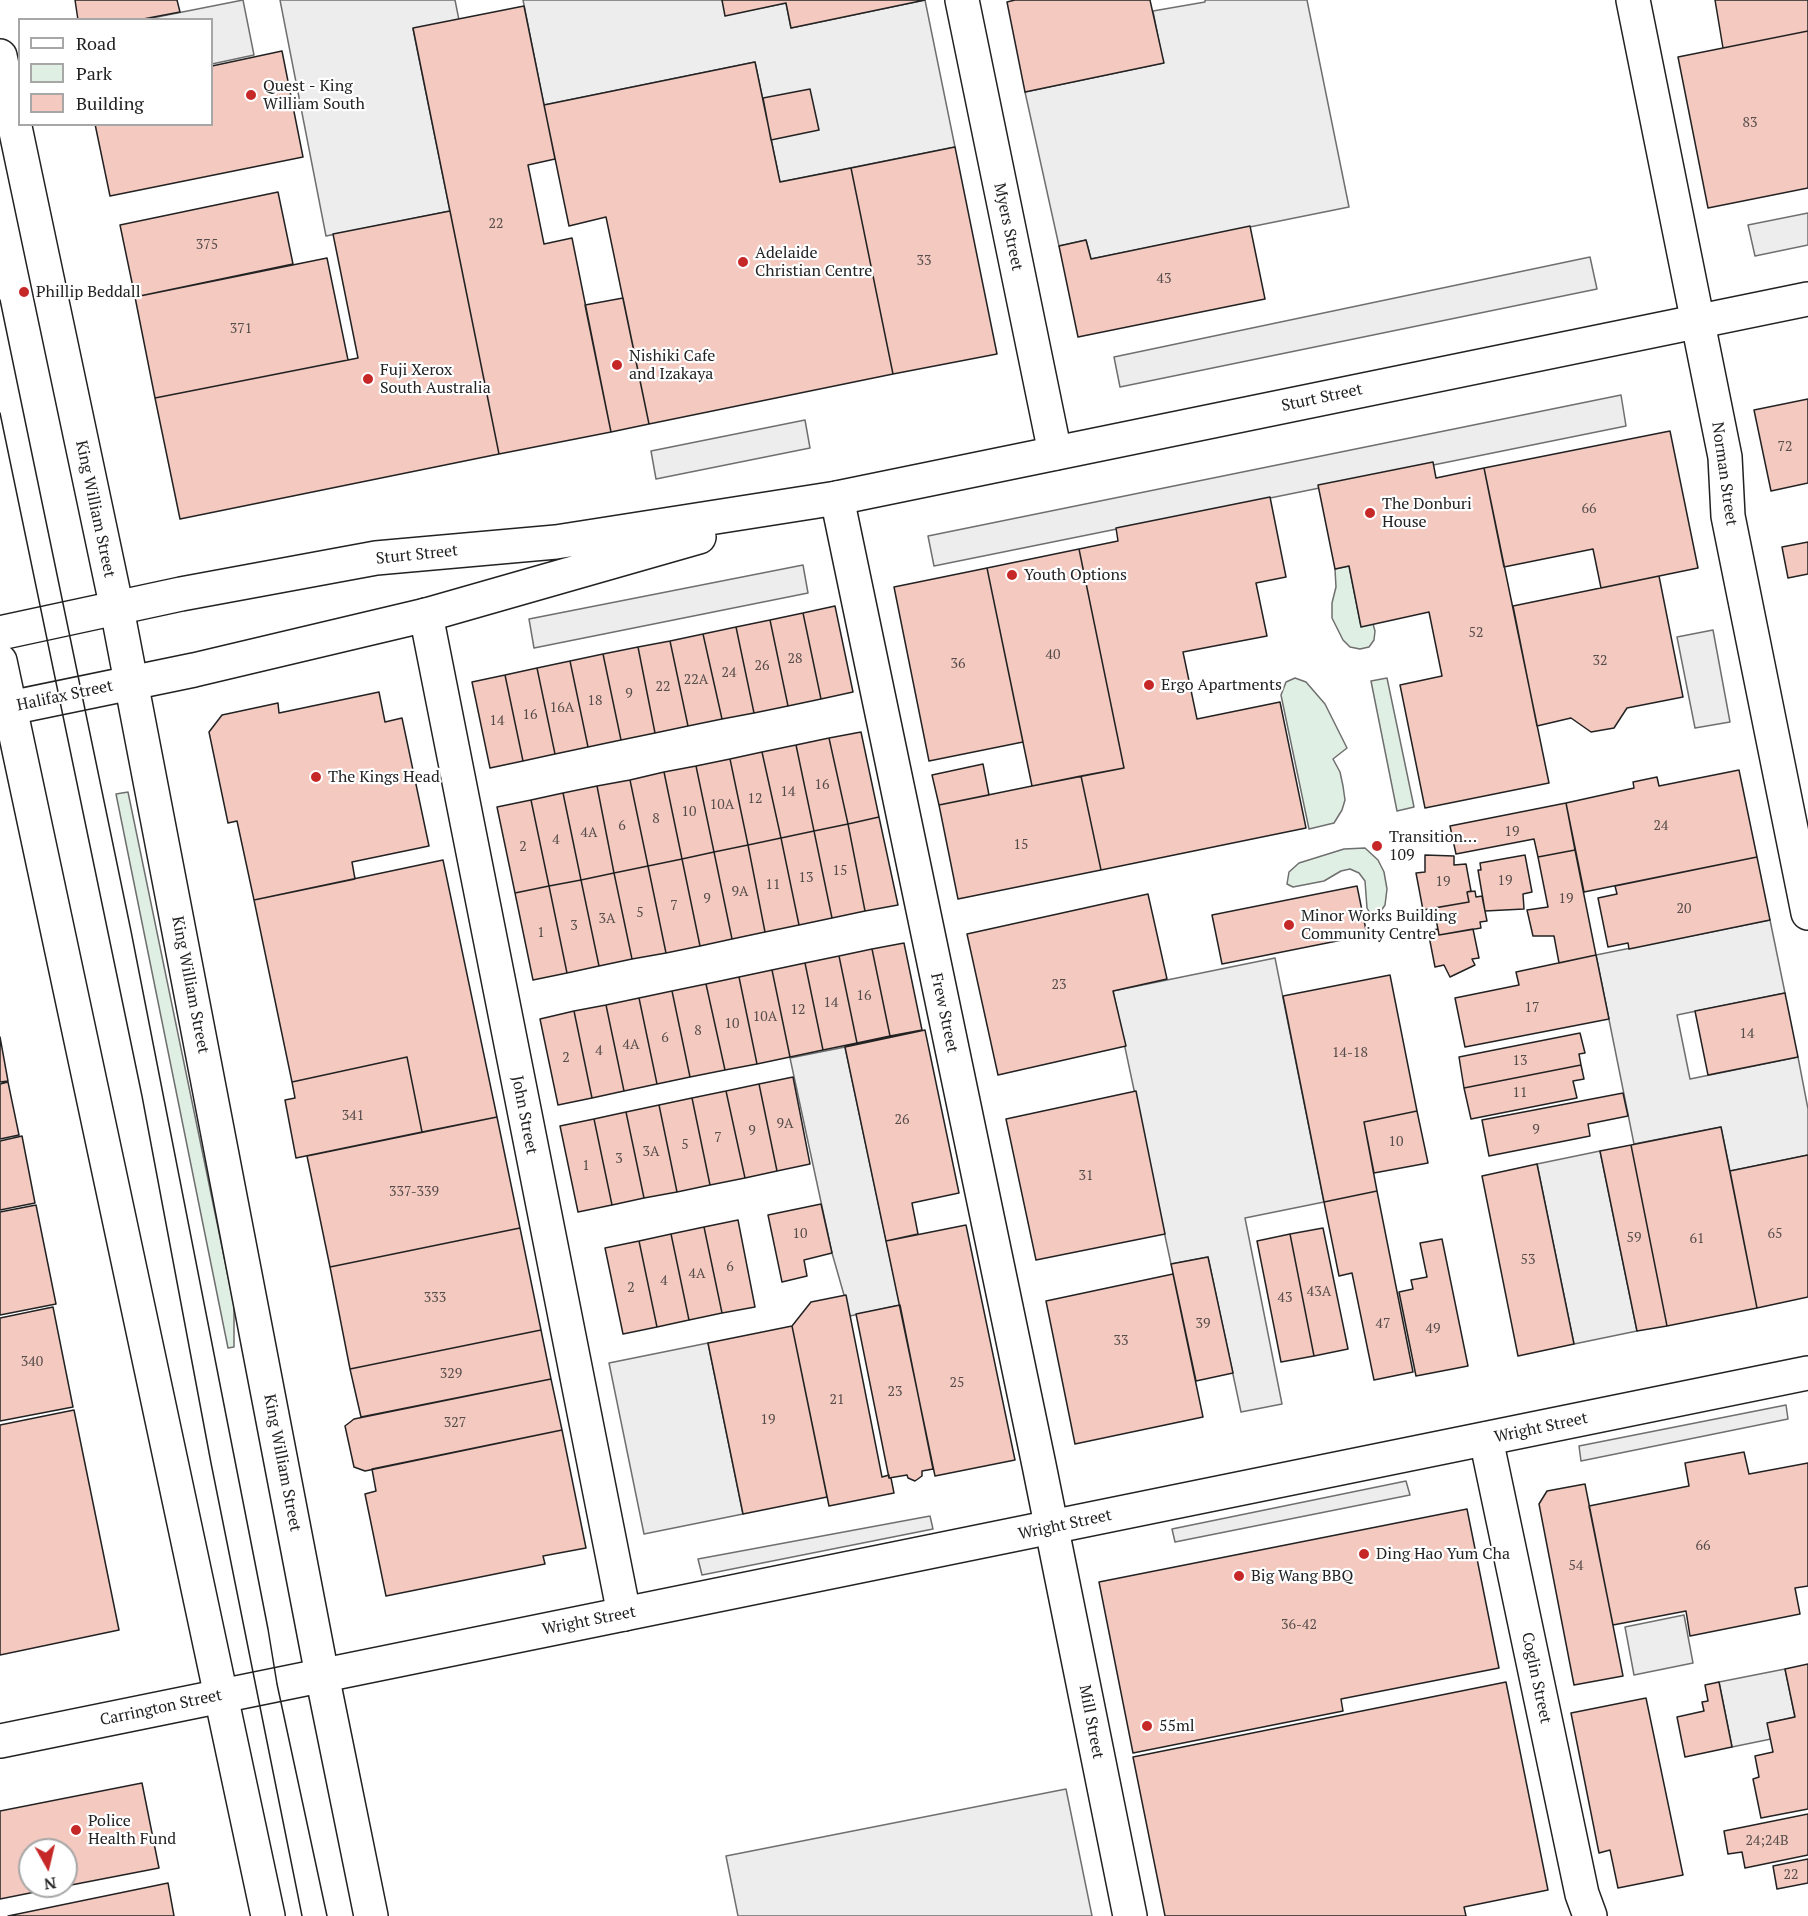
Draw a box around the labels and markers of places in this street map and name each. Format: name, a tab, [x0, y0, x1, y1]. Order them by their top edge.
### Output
place label: Quest - King William South	[263, 76, 365, 114]
marker: Quest - King William South	[244, 88, 258, 102]
place label: Adelaide Christian Centre	[755, 243, 872, 281]
marker: Adelaide Christian Centre	[736, 255, 750, 269]
place label: Phillip Beddall	[36, 282, 140, 302]
marker: Phillip Beddall	[17, 285, 31, 299]
place label: Nishiki Cafe and Izakaya	[629, 346, 715, 384]
marker: Nishiki Cafe and Izakaya	[610, 358, 624, 372]
place label: Fuji Xerox South Australia	[380, 360, 491, 398]
marker: Fuji Xerox South Australia	[361, 372, 375, 386]
place label: The Donburi House	[1382, 494, 1472, 532]
marker: The Donburi House	[1363, 506, 1377, 520]
place label: Youth Options	[1024, 565, 1127, 585]
marker: Youth Options	[1005, 568, 1019, 582]
place label: Ergo Apartments	[1161, 675, 1282, 695]
marker: Ergo Apartments	[1142, 678, 1156, 692]
place label: The Kings Head	[328, 767, 440, 787]
marker: The Kings Head	[309, 770, 323, 784]
place label: Transition... 109	[1389, 827, 1477, 865]
marker: Transition... 109	[1370, 839, 1384, 853]
place label: Minor Works Building Community Centre	[1301, 906, 1456, 944]
marker: Minor Works Building Community Centre	[1282, 918, 1296, 932]
place label: Ding Hao Yum Cha	[1376, 1544, 1510, 1564]
marker: Ding Hao Yum Cha	[1357, 1547, 1371, 1561]
place label: Big Wang BBQ	[1251, 1566, 1353, 1586]
marker: Big Wang BBQ	[1232, 1569, 1246, 1583]
place label: 55ml	[1159, 1716, 1195, 1736]
marker: 55ml	[1140, 1719, 1154, 1733]
place label: Police Health Fund	[88, 1811, 176, 1849]
marker: Police Health Fund	[69, 1823, 83, 1837]

